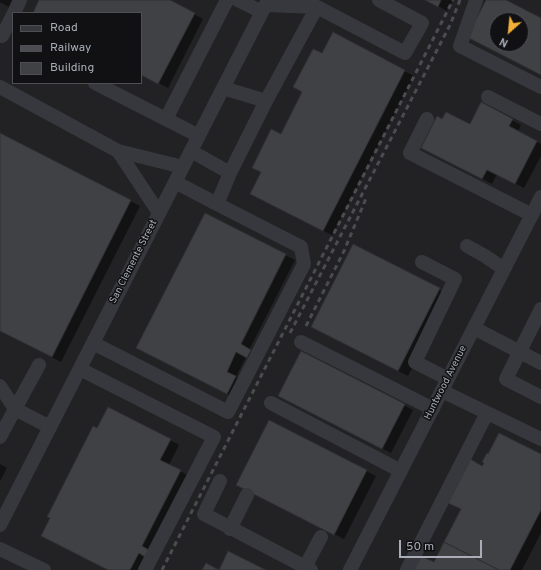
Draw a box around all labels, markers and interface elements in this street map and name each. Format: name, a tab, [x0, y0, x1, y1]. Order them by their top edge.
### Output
legend	[12, 12, 142, 84]
north arrow	[489, 12, 529, 52]
text: Road	[50, 20, 78, 36]
text: N	[497, 34, 511, 50]
text: Railway	[50, 40, 91, 56]
text: Building	[50, 60, 94, 76]
street label: San Clemente Street	[108, 218, 160, 306]
street label: Huntwood Avenue	[422, 344, 470, 422]
scale bar	[401, 532, 484, 558]
text: 50 m	[406, 539, 434, 555]

